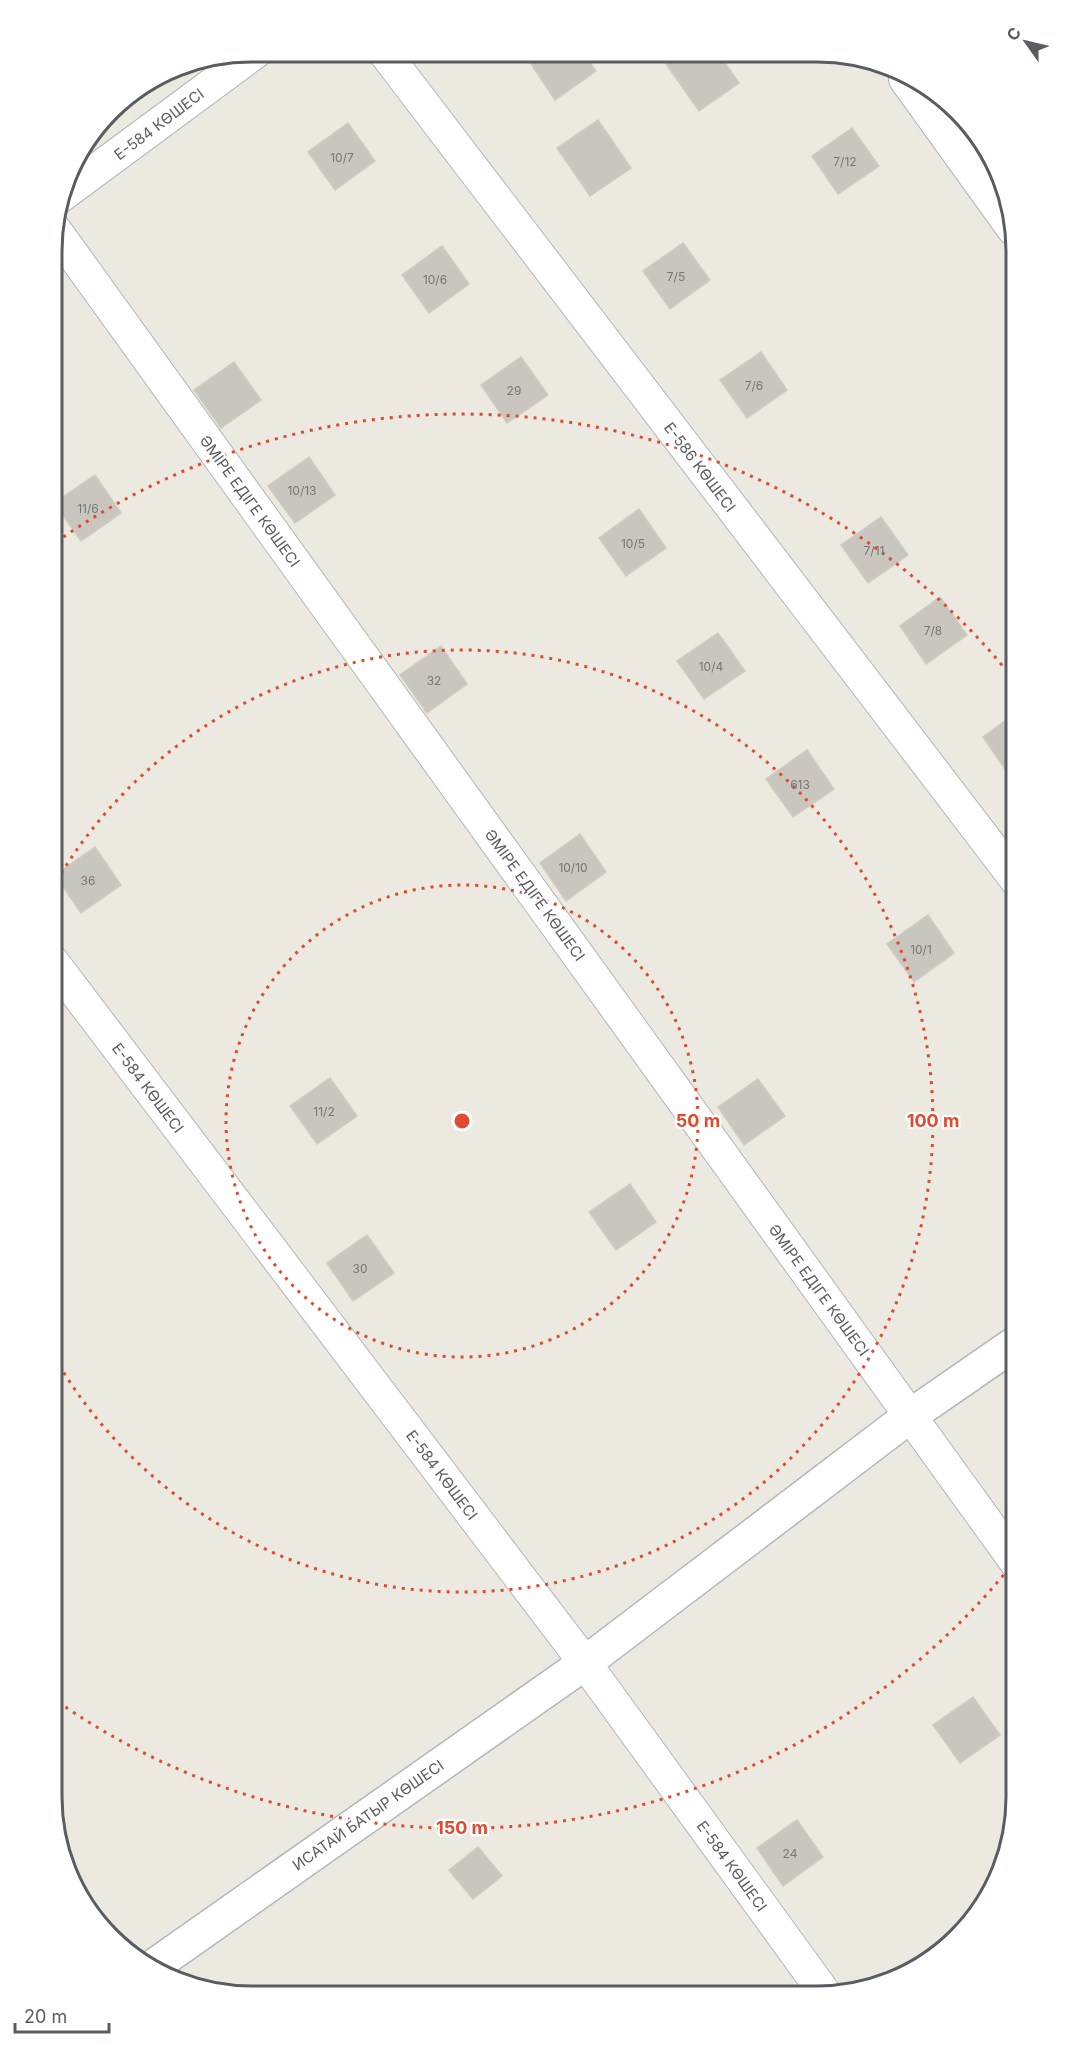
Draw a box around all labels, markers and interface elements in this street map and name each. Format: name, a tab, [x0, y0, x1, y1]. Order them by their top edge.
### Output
north arrow	[996, 12, 1056, 72]
text: С	[1002, 23, 1025, 44]
street label: Е-584 КӨШЕСІ	[110, 84, 208, 164]
house number: 10/7	[330, 150, 354, 165]
house number: 7/12	[833, 154, 857, 169]
house number: 7/5	[667, 269, 685, 284]
house number: 10/6	[423, 272, 447, 287]
house number: 7/6	[745, 378, 763, 393]
house number: 29	[507, 383, 521, 398]
street label: Е-586 КӨШЕСІ	[660, 418, 740, 516]
street label: ӘМІРЕ ЕДІГЕ КӨШЕСІ	[196, 431, 304, 571]
house number: 10/13	[287, 483, 317, 498]
house number: 11/6	[77, 501, 99, 516]
house number: 10/5	[621, 536, 645, 551]
house number: 7/11	[864, 543, 884, 558]
house number: 7/8	[924, 623, 942, 638]
house number: 10/4	[699, 659, 724, 674]
house number: 32	[427, 673, 441, 688]
house number: 613	[790, 777, 810, 792]
street label: ӘМІРЕ ЕДІГЕ КӨШЕСІ	[481, 825, 589, 965]
house number: 10/10	[558, 860, 588, 875]
house number: 36	[81, 873, 95, 888]
house number: 10/1	[910, 942, 932, 957]
street label: Е-584 КӨШЕСІ	[108, 1039, 188, 1137]
house number: 11/2	[313, 1104, 335, 1119]
text: 50 m	[676, 1110, 720, 1131]
text: 100 m	[907, 1110, 959, 1131]
centre of rings	[452, 1111, 472, 1131]
street label: ӘМІРЕ ЕДІГЕ КӨШЕСІ	[765, 1220, 873, 1360]
house number: 30	[353, 1261, 367, 1276]
street label: Е-584 КӨШЕСІ	[402, 1426, 482, 1524]
street label: ИСАТАЙ БАТЫР КӨШЕСІ	[289, 1756, 447, 1874]
text: 150 m	[436, 1817, 488, 1838]
street label: Е-584 КӨШЕСІ	[693, 1817, 771, 1915]
house number: 24	[783, 1846, 798, 1861]
scale bar	[15, 1996, 110, 2034]
text: 20 m	[24, 2006, 67, 2027]

